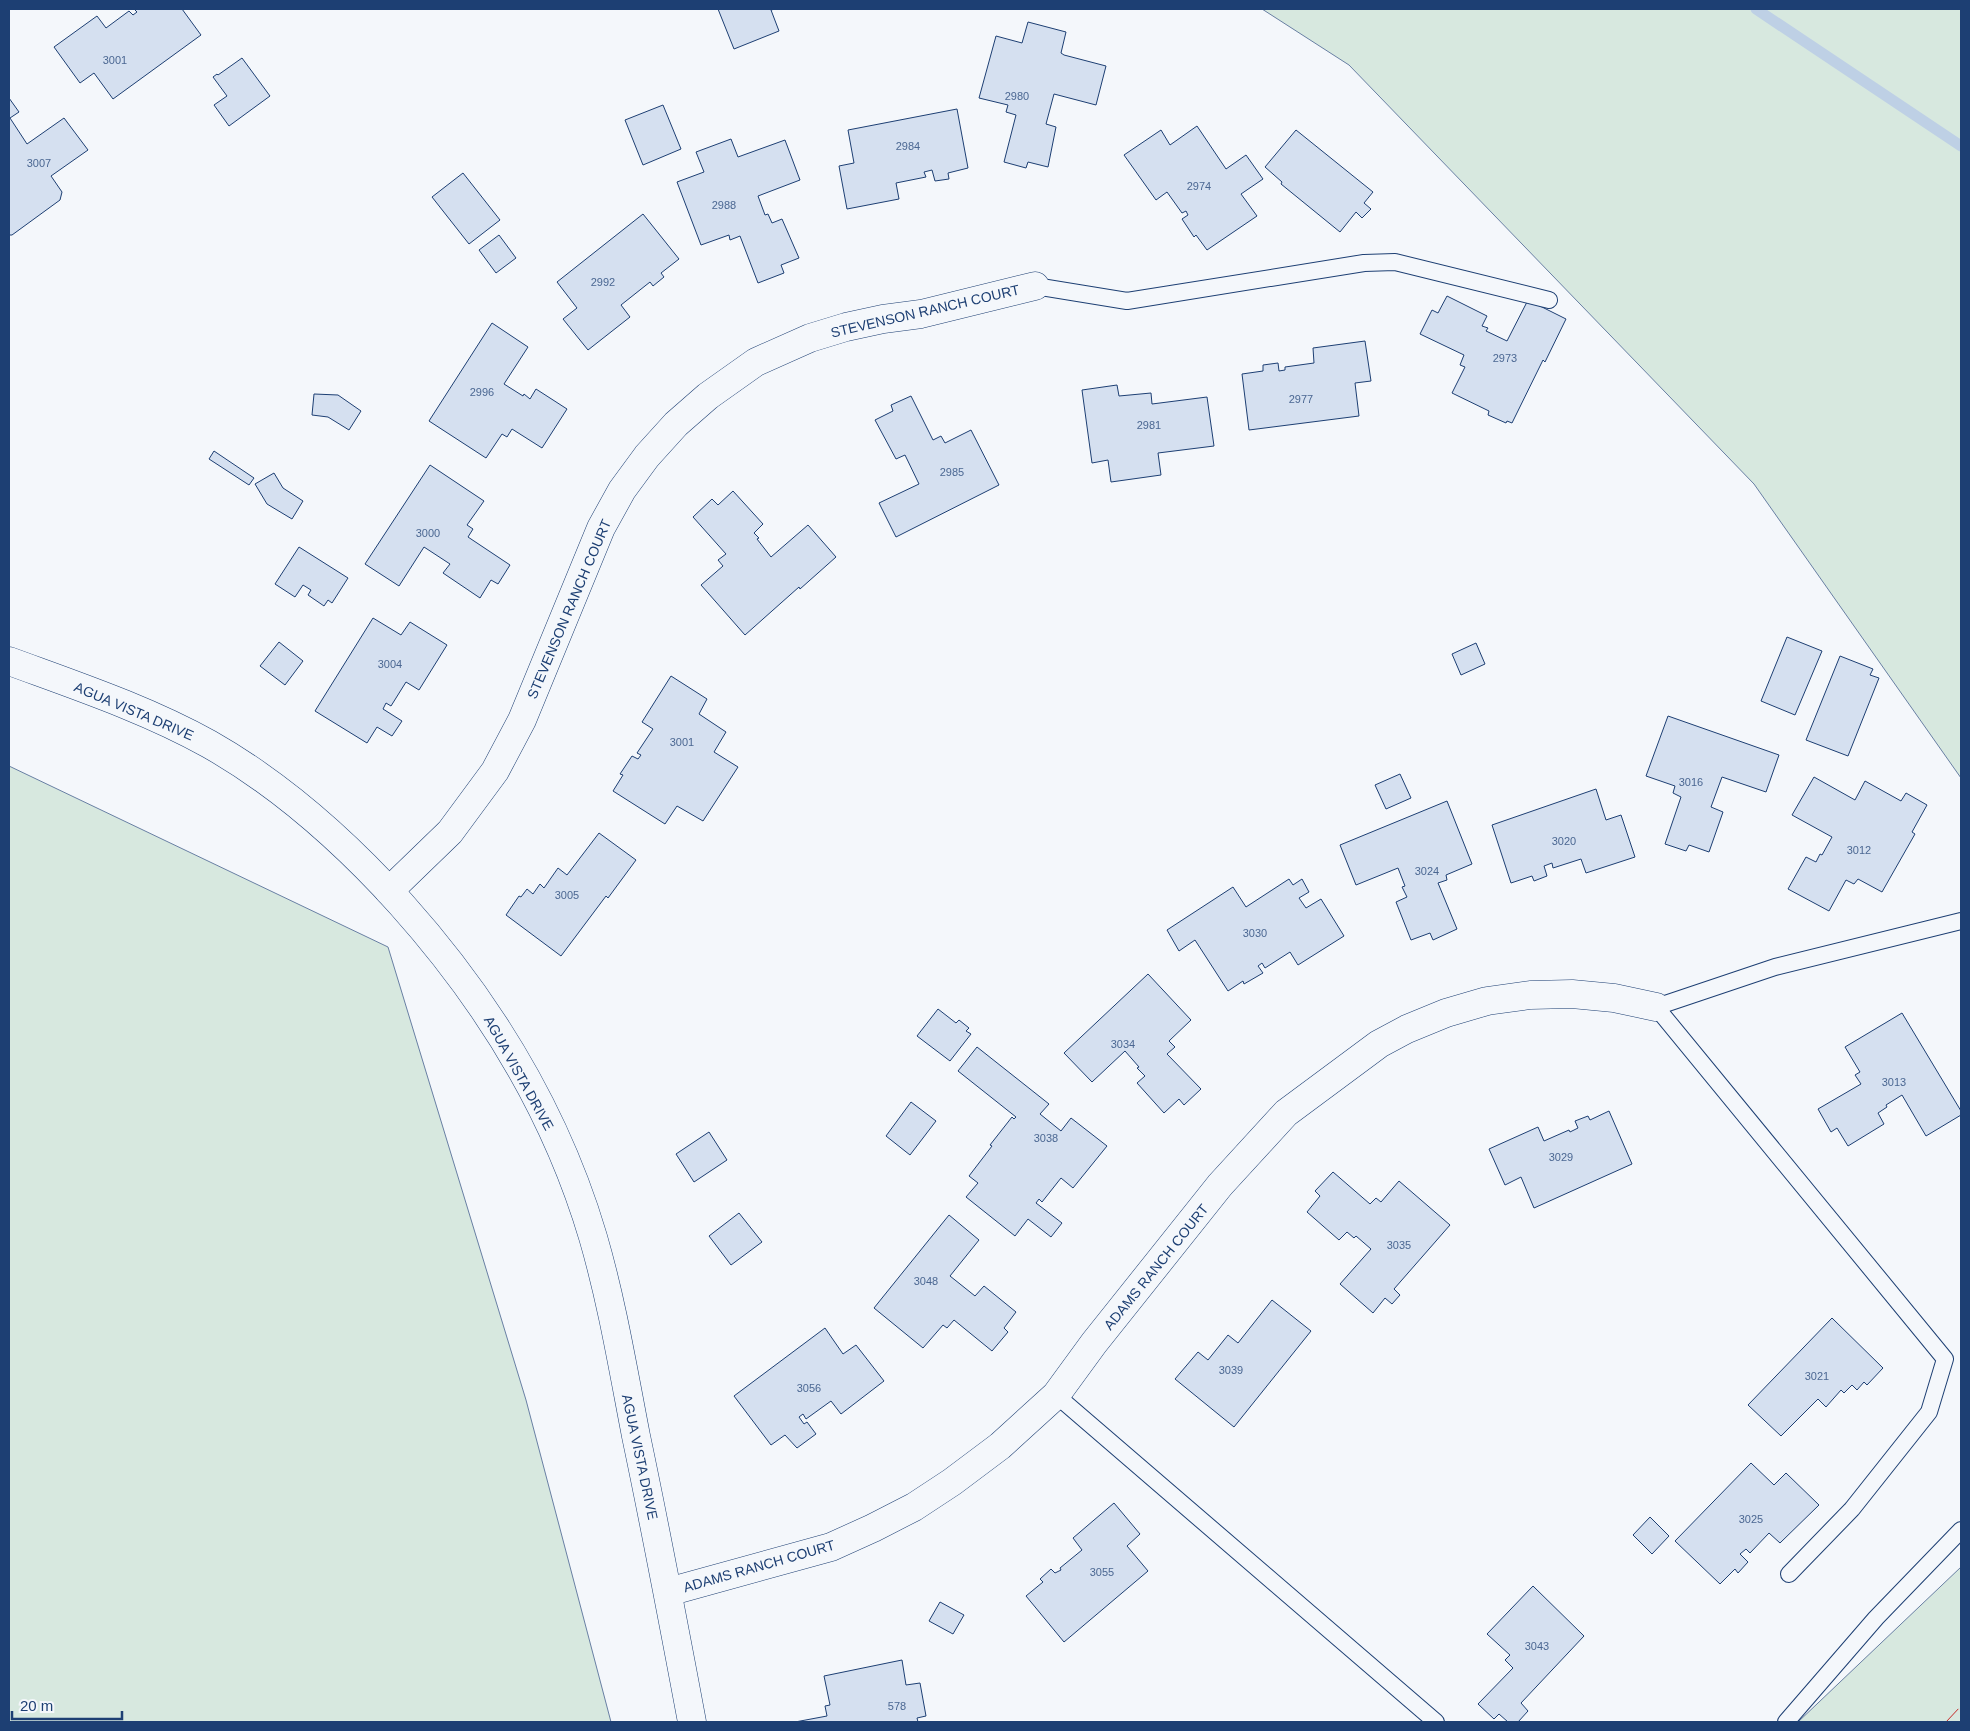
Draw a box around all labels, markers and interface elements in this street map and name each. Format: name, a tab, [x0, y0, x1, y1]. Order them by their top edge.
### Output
house number: 3001	[103, 54, 127, 66]
house number: 2980	[1005, 90, 1029, 102]
house number: 2984	[896, 140, 920, 152]
house number: 3007	[27, 157, 51, 169]
house number: 2974	[1187, 180, 1211, 192]
house number: 2988	[712, 199, 736, 211]
house number: 2992	[591, 276, 615, 288]
street label: STEVENSON RANCH COURT	[829, 281, 1021, 341]
house number: 2973	[1493, 352, 1517, 364]
house number: 2996	[470, 386, 494, 398]
house number: 2977	[1289, 393, 1313, 405]
house number: 2981	[1137, 419, 1161, 431]
house number: 2985	[940, 466, 964, 478]
street label: STEVENSON RANCH COURT	[524, 516, 614, 701]
house number: 3000	[416, 527, 440, 539]
house number: 3004	[378, 658, 402, 670]
street label: AGUA VISTA DRIVE	[72, 679, 196, 743]
house number: 3001	[670, 736, 694, 748]
house number: 3016	[1679, 776, 1703, 788]
house number: 3020	[1552, 835, 1576, 847]
house number: 3012	[1847, 844, 1871, 856]
house number: 3024	[1415, 865, 1439, 877]
house number: 3005	[555, 889, 579, 901]
house number: 3030	[1243, 927, 1267, 939]
street label: AGUA VISTA DRIVE	[481, 1013, 557, 1133]
house number: 3034	[1111, 1038, 1135, 1050]
house number: 3013	[1882, 1076, 1906, 1088]
house number: 3038	[1034, 1132, 1058, 1144]
house number: 3029	[1549, 1151, 1573, 1163]
street label: ADAMS RANCH COURT	[1100, 1201, 1212, 1333]
house number: 3035	[1387, 1239, 1411, 1251]
house number: 3048	[914, 1275, 938, 1287]
house number: 3039	[1219, 1364, 1243, 1376]
house number: 3021	[1805, 1370, 1829, 1382]
house number: 3056	[797, 1382, 821, 1394]
street label: AGUA VISTA DRIVE	[619, 1393, 661, 1521]
house number: 3025	[1739, 1513, 1763, 1525]
street label: ADAMS RANCH COURT	[681, 1537, 837, 1595]
house number: 3055	[1090, 1566, 1114, 1578]
house number: 3043	[1525, 1640, 1549, 1652]
scale bar	[12, 1688, 122, 1720]
text: 20 m	[20, 1697, 53, 1714]
house number: 578	[888, 1700, 906, 1712]

